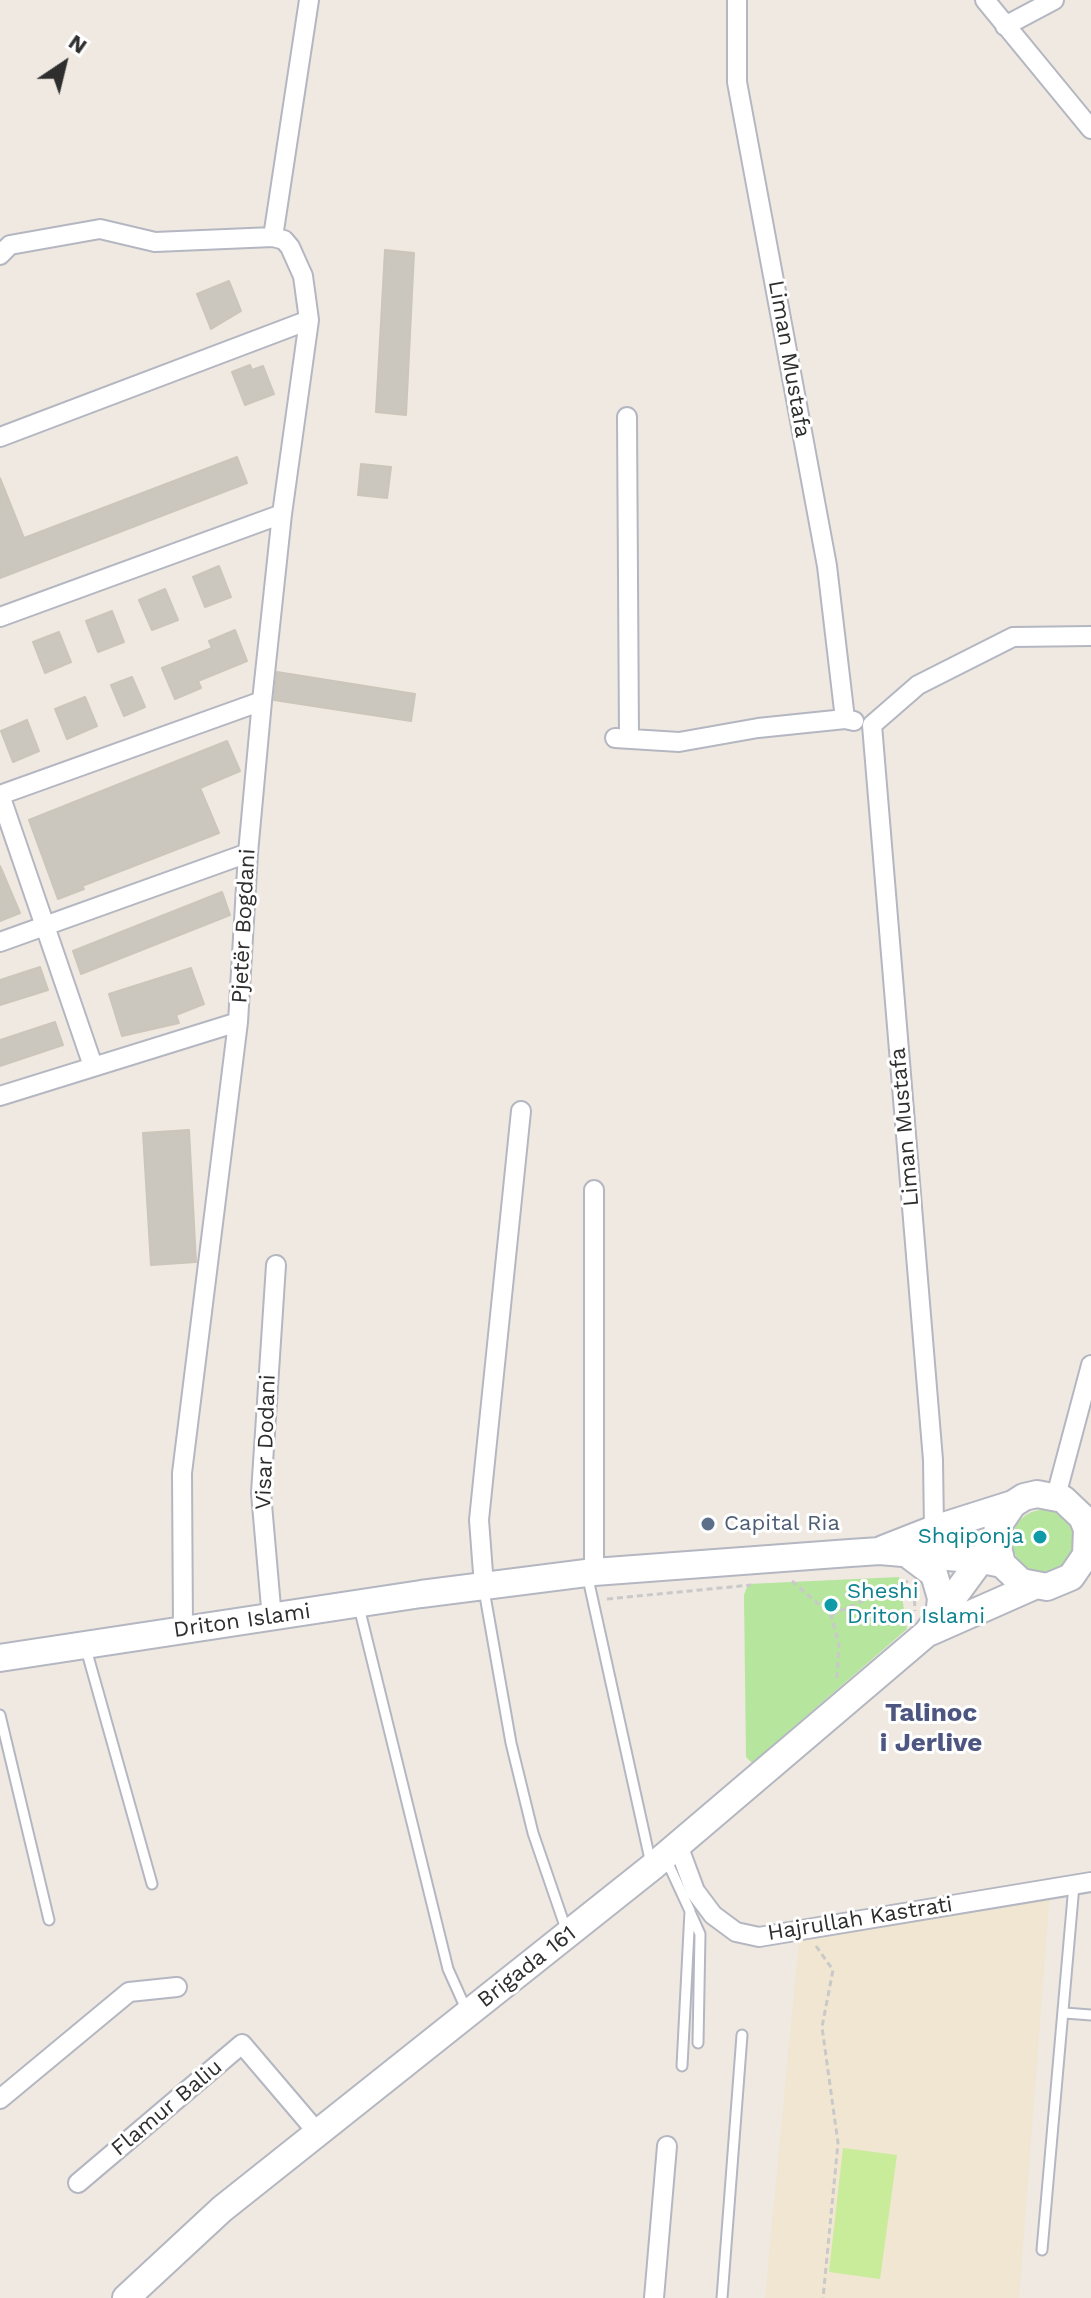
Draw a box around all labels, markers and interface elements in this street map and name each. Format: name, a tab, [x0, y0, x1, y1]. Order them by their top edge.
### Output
north arrow	[24, 24, 104, 104]
text: N	[64, 29, 92, 59]
street label: Liman Mustafa	[762, 278, 816, 440]
street label: Pjetër Bogdani	[227, 848, 261, 1004]
street label: Liman Mustafa	[885, 1046, 925, 1208]
street label: Visar Dodani	[250, 1374, 282, 1510]
place label: Capital Ria	[724, 1511, 840, 1537]
marker: Capital Ria	[699, 1515, 717, 1533]
place label: Shqiponja	[918, 1524, 1024, 1550]
marker: Shqiponja	[1031, 1528, 1049, 1546]
place label: Sheshi Driton Islami	[847, 1579, 985, 1630]
marker: Sheshi Driton Islami	[822, 1596, 840, 1614]
street label: Driton Islami	[172, 1598, 312, 1644]
district label: Talinoc i Jerlive	[880, 1697, 982, 1758]
street label: Hajrullah Kastrati	[766, 1891, 954, 1947]
street label: Brigada 161	[473, 1920, 581, 2014]
street label: Flamur Baliu	[106, 2054, 228, 2162]

